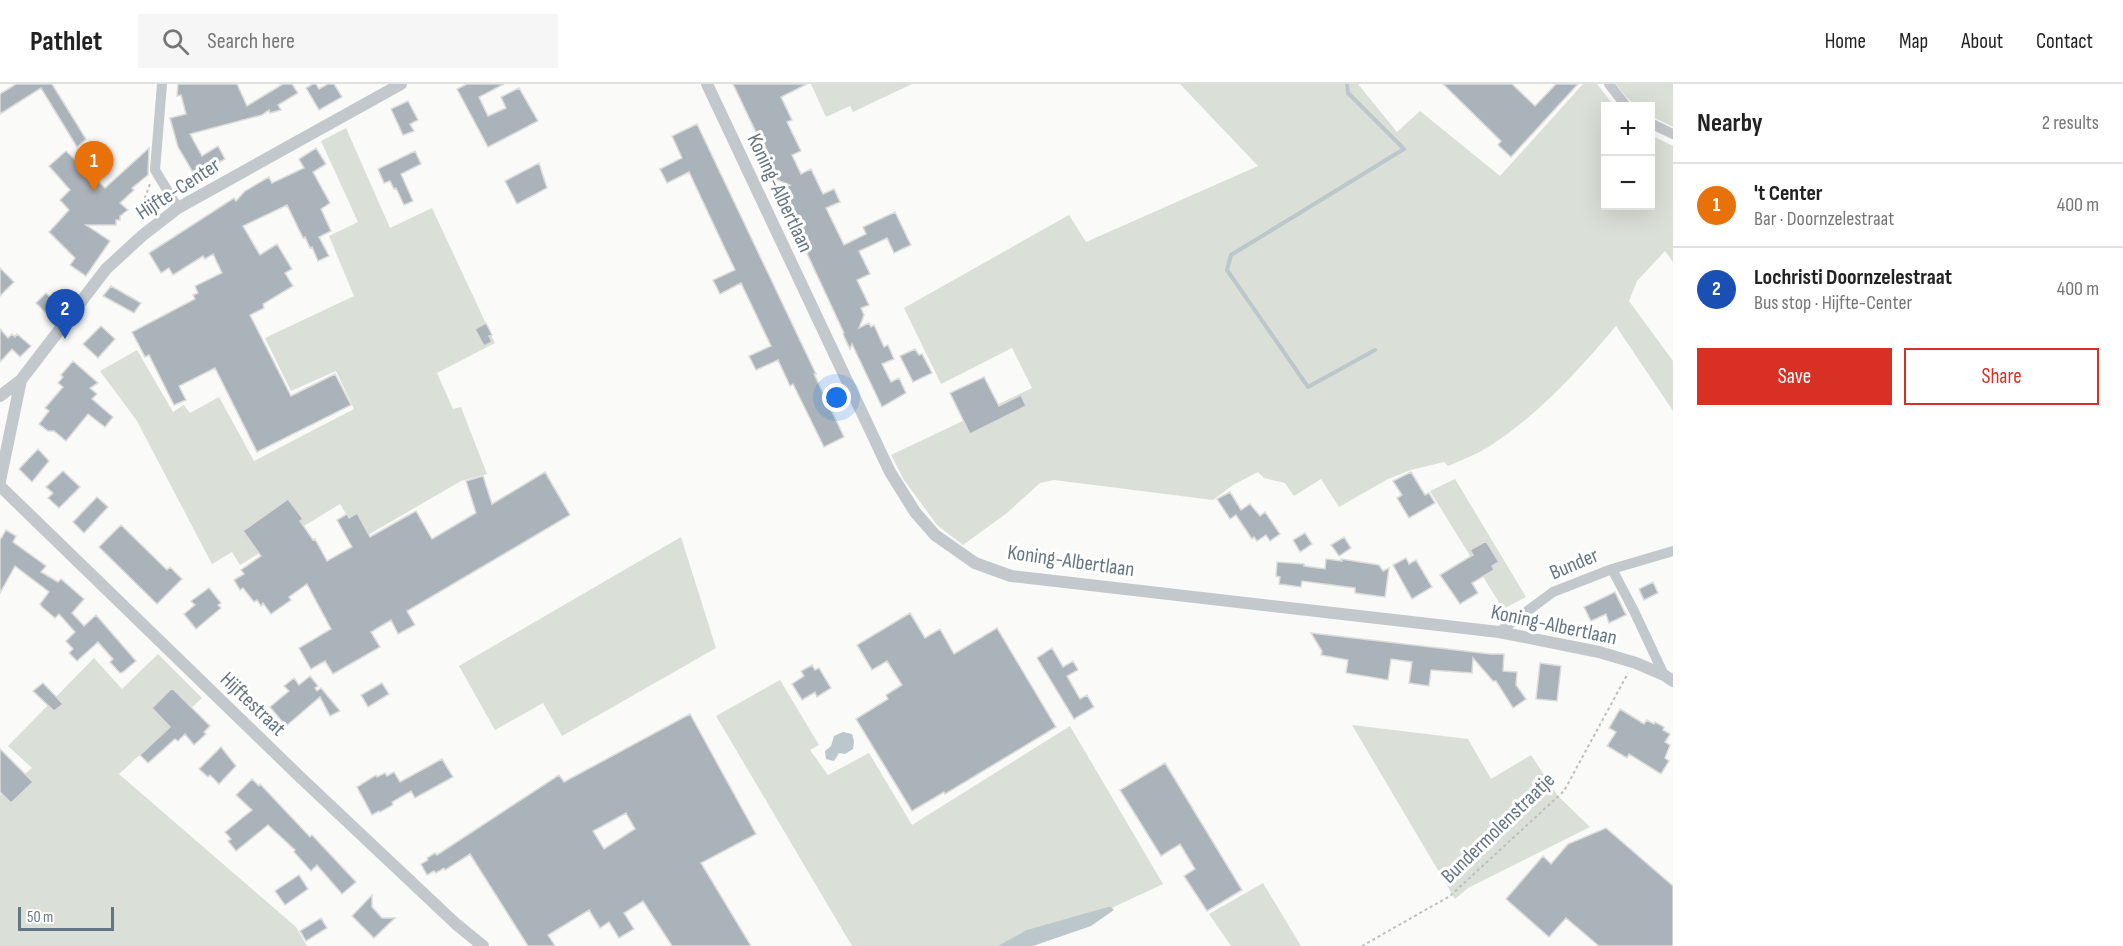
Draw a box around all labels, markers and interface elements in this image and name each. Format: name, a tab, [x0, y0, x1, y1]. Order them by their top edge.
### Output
search box	[138, 14, 558, 68]
text: Pathlet	[30, 25, 102, 58]
icon: search	[159, 25, 192, 58]
text: Search here	[207, 28, 295, 55]
text: Home	[1825, 29, 1866, 54]
text: Map	[1899, 29, 1928, 54]
text: About	[1961, 29, 2003, 54]
text: Contact	[2036, 29, 2093, 54]
map controls	[1601, 102, 1655, 210]
button: +	[1601, 102, 1655, 156]
text: Nearby	[1697, 108, 1763, 139]
text: 2 results	[2042, 111, 2099, 135]
street label: Koning-Albertlaan	[742, 130, 818, 256]
pin: 1	[74, 141, 113, 191]
street label: Hijfte-Center	[131, 153, 225, 225]
button: −	[1601, 156, 1655, 210]
text: 't Center	[1754, 180, 1823, 207]
text: 1	[1713, 193, 1720, 217]
text: 400 m	[2057, 193, 2099, 217]
text: Bar · Doornzelestraat	[1754, 207, 1894, 231]
text: Lochristi Doornzelestraat	[1754, 264, 1952, 291]
text: 2	[1712, 277, 1721, 301]
text: 400 m	[2057, 277, 2099, 301]
pin: 2	[46, 290, 84, 339]
text: Bus stop · Hijfte-Center	[1754, 291, 1912, 315]
button: Save	[1697, 348, 1892, 405]
button: Share	[1904, 348, 2099, 405]
your location	[822, 383, 851, 412]
street label: Koning-Albertlaan	[1006, 540, 1136, 582]
street label: Bunder	[1546, 543, 1602, 585]
street label: Koning-Albertlaan	[1489, 599, 1619, 651]
street label: Hijftestraat	[215, 667, 291, 741]
street label: Bundermolenstraatje	[1436, 768, 1560, 888]
scale bar	[18, 904, 114, 932]
text: 50 m	[27, 908, 53, 927]

